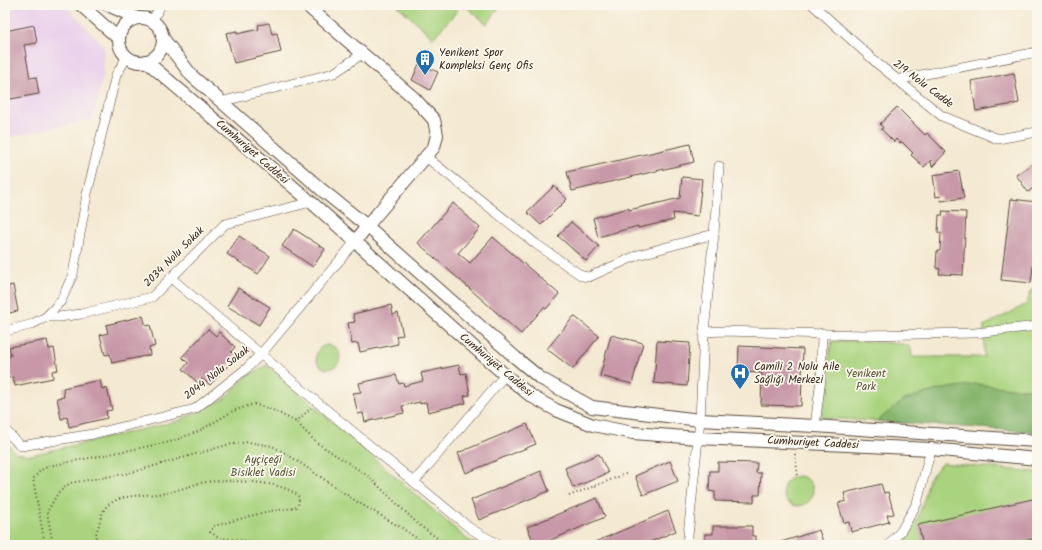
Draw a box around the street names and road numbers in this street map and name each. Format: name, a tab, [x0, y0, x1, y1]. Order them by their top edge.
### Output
street label: 219 Nolu Cadde	[889, 55, 957, 113]
street label: Cumhuriyet Caddesi	[211, 115, 293, 189]
street label: 2034 Nolu Sokak	[139, 222, 209, 292]
street label: Cumhuriyet Caddesi	[455, 329, 537, 402]
street label: 2044 Nolu Sokak	[180, 341, 255, 405]
street label: Cumhuriyet Caddesi	[767, 432, 860, 454]

